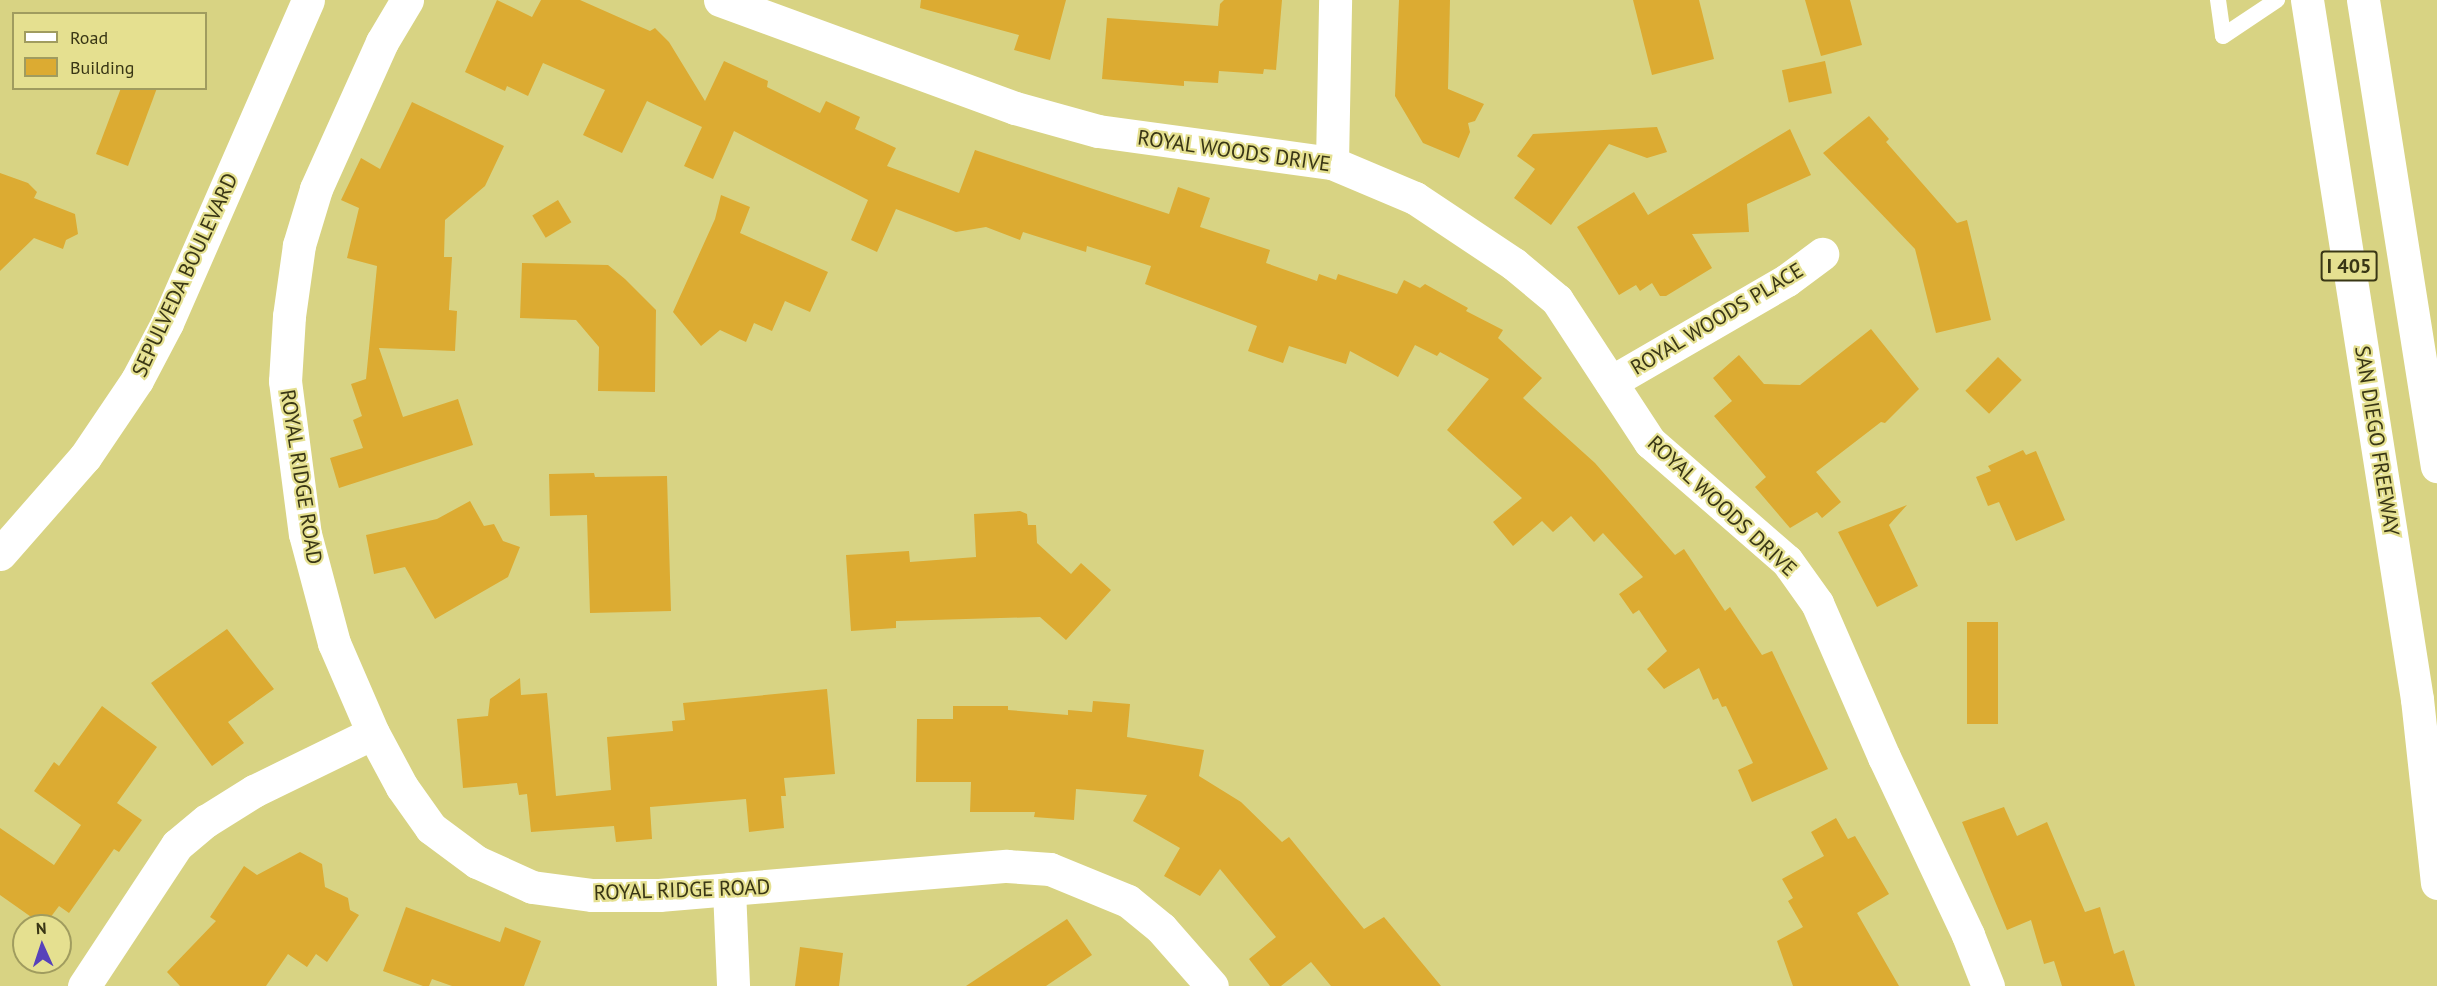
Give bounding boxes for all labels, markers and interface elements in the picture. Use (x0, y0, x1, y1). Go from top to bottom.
legend (12, 12, 207, 90)
text: Road (70, 26, 108, 49)
text: Building (70, 56, 134, 79)
street label: ROYAL WOODS DRIVE (1135, 125, 1333, 177)
street label: SEPULVEDA BOULEVARD (127, 169, 243, 381)
road number: I 405 (2320, 249, 2378, 283)
street label: ROYAL WOODS PLACE (1626, 257, 1808, 381)
street label: SAN DIEGO FREEWAY (2350, 344, 2404, 538)
street label: ROYAL RIDGE ROAD (275, 387, 327, 567)
street label: ROYAL WOODS DRIVE (1642, 430, 1802, 582)
street label: ROYAL RIDGE ROAD (593, 874, 771, 906)
north arrow (12, 914, 72, 974)
text: N (35, 918, 47, 938)

